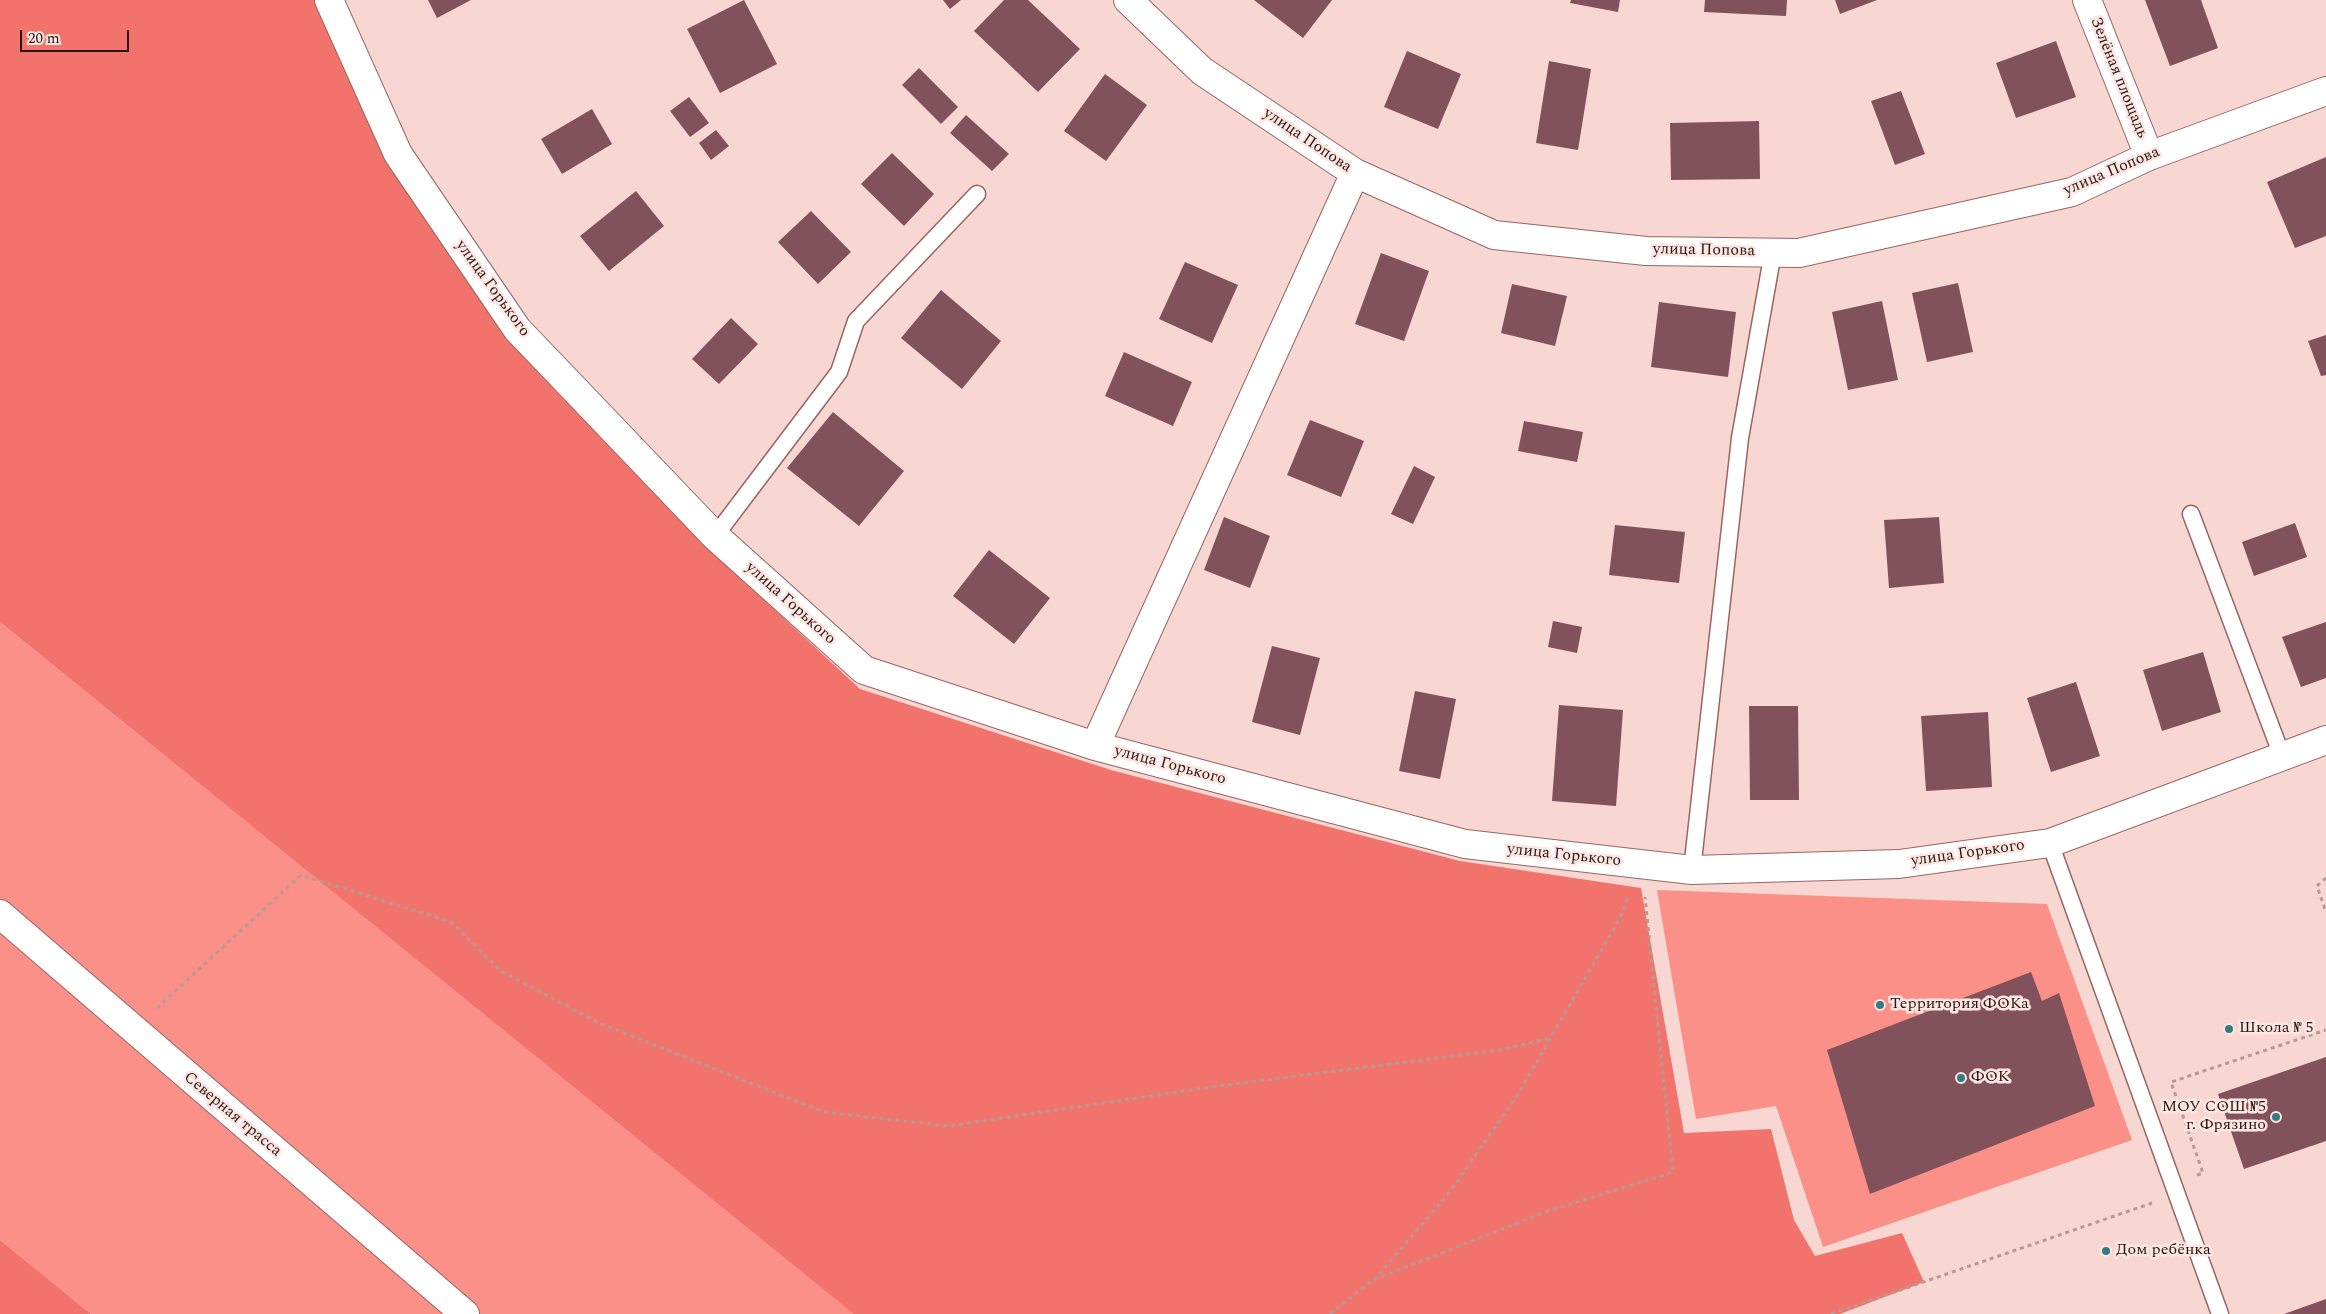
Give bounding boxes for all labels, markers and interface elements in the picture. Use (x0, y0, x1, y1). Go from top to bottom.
street label: Зелёная площадь (2085, 15, 2151, 141)
scale bar (22, 20, 131, 52)
text: 20 m (28, 27, 60, 50)
street label: улица Попова (1259, 104, 1355, 178)
street label: улица Попова (2061, 143, 2163, 201)
street label: улица Горького (451, 237, 533, 341)
street label: улица Попова (1653, 241, 1755, 261)
street label: улица Горького (741, 559, 839, 649)
street label: улица Горького (1112, 742, 1228, 790)
street label: улица Горького (1910, 837, 2026, 871)
street label: улица Горького (1506, 840, 1622, 872)
place label: Территория ФОКа (1890, 995, 2029, 1015)
marker: Территория ФОКа (1874, 999, 1886, 1011)
place label: Школа № 5 (2239, 1019, 2314, 1039)
marker: Школа № 5 (2223, 1023, 2235, 1035)
street label: Северная трасса (179, 1068, 285, 1162)
place label: ФОК (1971, 1068, 2009, 1088)
marker: ФОК (1955, 1072, 1967, 1084)
place label: МОУ СОШ №5 г. Фрязино (2162, 1098, 2266, 1136)
marker: МОУ СОШ №5 г. Фрязино (2270, 1111, 2282, 1123)
place label: Дом ребёнка (2116, 1241, 2211, 1261)
marker: Дом ребёнка (2100, 1245, 2112, 1257)

